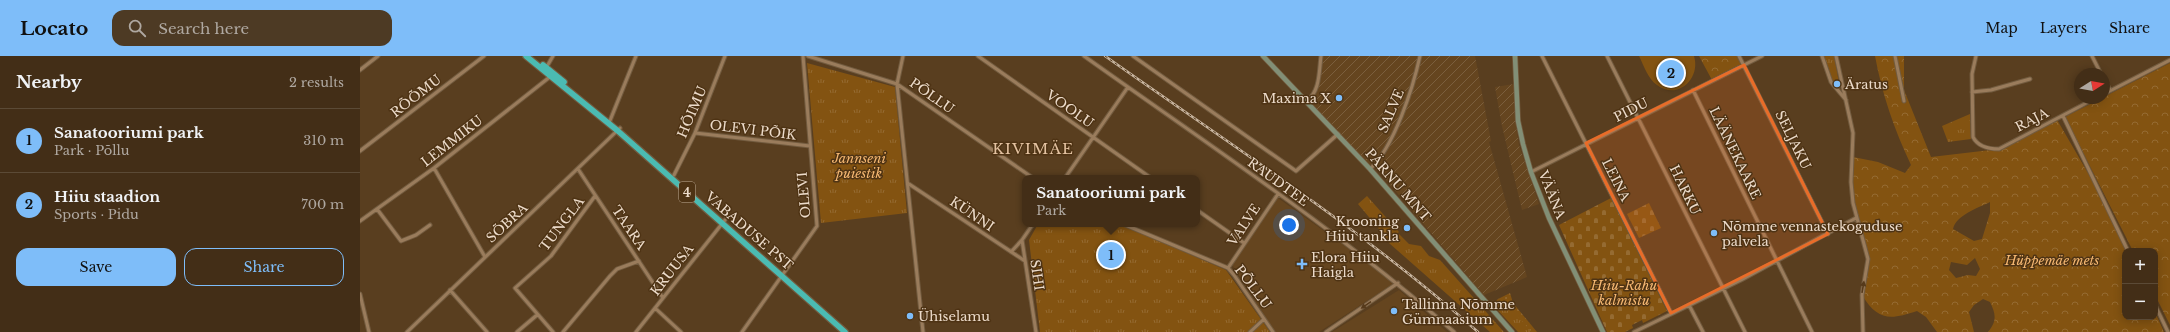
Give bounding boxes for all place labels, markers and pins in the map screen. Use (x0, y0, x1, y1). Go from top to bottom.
pin: 2 (1658, 58, 1684, 88)
place label: Äratus (1844, 76, 1888, 93)
marker: Äratus (1832, 79, 1842, 89)
place label: Maxima X (1262, 90, 1331, 107)
marker: Maxima X (1334, 93, 1344, 103)
place label: Krooning Hiiu tankla (1325, 213, 1400, 245)
place label: Nõmme vennastekoguduse palvela (1722, 218, 1902, 250)
marker: Krooning Hiiu tankla (1402, 223, 1412, 233)
marker: Nõmme vennastekoguduse palvela (1709, 228, 1719, 238)
pin: 1 (1098, 240, 1124, 270)
place label: Elora Hiiu Haigla (1311, 249, 1380, 281)
marker: Elora Hiiu Haigla (1296, 258, 1308, 270)
place label: Tallinna Nõmme Gümnaasium (1402, 296, 1515, 328)
marker: Tallinna Nõmme Gümnaasium (1389, 306, 1399, 316)
place label: Ühiselamu (918, 307, 990, 325)
marker: Ühiselamu (905, 311, 915, 321)

